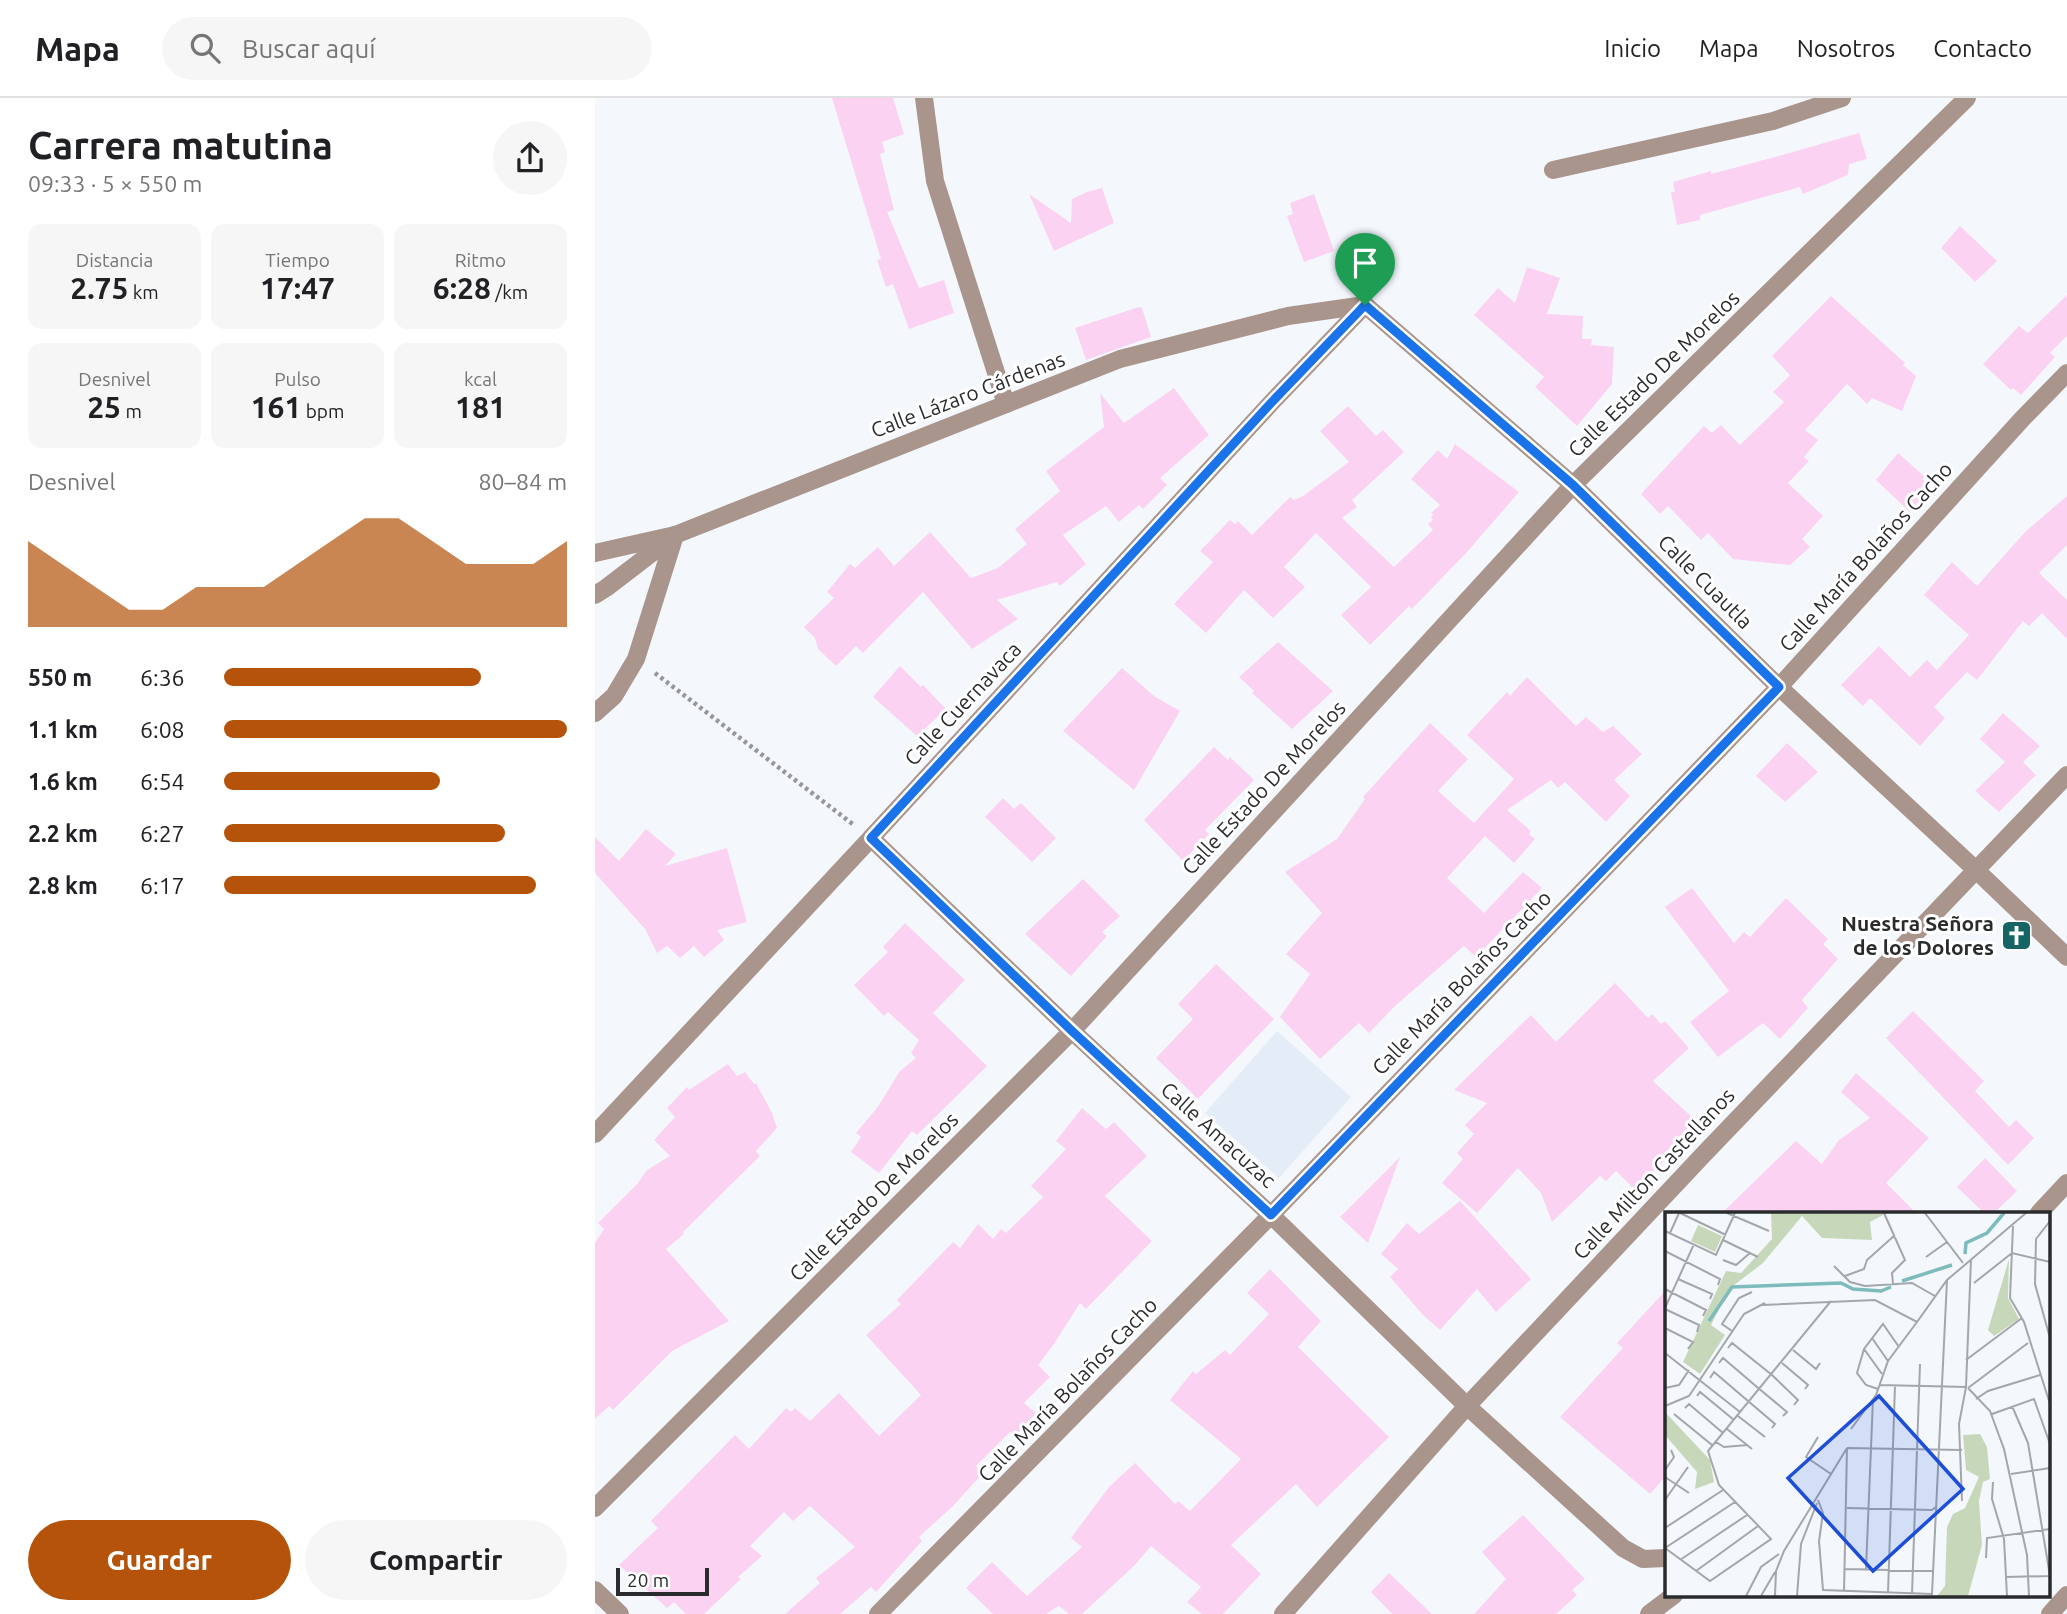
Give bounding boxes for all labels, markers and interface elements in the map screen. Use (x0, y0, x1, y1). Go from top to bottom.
search box (162, 17, 652, 80)
icon: search (186, 29, 224, 67)
text: Mapa (35, 30, 120, 67)
text: Buscar aquí (242, 34, 376, 63)
text: Inicio (1604, 35, 1661, 62)
text: Mapa (1699, 35, 1759, 62)
text: Nosotros (1797, 35, 1895, 62)
text: Contacto (1933, 35, 2032, 62)
button: share (493, 121, 567, 195)
text: Carrera matutina (28, 124, 333, 166)
text: 09:33 · 5 × 550 m (28, 171, 202, 196)
pin (1335, 233, 1395, 305)
icon: arrive (1346, 244, 1384, 282)
text: Distancia (76, 249, 153, 271)
text: Tiempo (265, 249, 330, 271)
text: Ritmo (455, 249, 506, 271)
text: 2.75 (70, 271, 128, 305)
text: 17:47 (260, 271, 335, 305)
text: 6:28 (433, 271, 491, 305)
text: km (128, 281, 159, 303)
text: /km (491, 281, 528, 303)
street label: Calle Estado De Morelos (1563, 285, 1744, 461)
street label: Calle Lázaro Cárdenas (867, 346, 1068, 442)
text: Desnivel (78, 368, 151, 390)
text: Pulso (274, 368, 321, 390)
text: kcal (464, 368, 497, 390)
text: 25 (87, 390, 121, 424)
text: 161 (251, 390, 301, 424)
text: 181 (455, 390, 506, 424)
text: m (121, 400, 142, 422)
text: bpm (301, 400, 344, 422)
street label: Calle María Bolaños Cacho (1774, 457, 1957, 656)
text: Desnivel (28, 469, 116, 494)
text: 80–84 m (479, 469, 567, 494)
street label: Calle Cuautla (1654, 529, 1758, 633)
street label: Calle Cuernavaca (899, 637, 1025, 770)
text: 550 m (28, 665, 92, 690)
text: 6:36 (140, 665, 185, 690)
street label: Calle Estado De Morelos (1177, 696, 1350, 879)
text: 1.1 km (28, 717, 98, 742)
text: 6:08 (140, 717, 185, 742)
text: 1.6 km (28, 769, 98, 794)
text: 6:54 (140, 769, 185, 794)
text: 2.2 km (28, 821, 98, 846)
text: 6:27 (140, 821, 185, 846)
text: 2.8 km (28, 873, 98, 898)
text: 6:17 (140, 873, 185, 898)
street label: Calle María Bolaños Cacho (1367, 885, 1556, 1079)
place label: Nuestra Señora de los Dolores (1841, 911, 1994, 959)
church icon: Nuestra Señora de los Dolores (2000, 919, 2034, 953)
street label: Calle Amacuzac (1157, 1077, 1281, 1192)
street label: Calle Milton Castellanos (1568, 1083, 1739, 1264)
street label: Calle Estado De Morelos (784, 1107, 963, 1286)
inset map (1665, 1212, 2049, 1596)
street label: Calle María Bolaños Cacho (973, 1292, 1162, 1486)
button: Guardar (28, 1520, 291, 1600)
button: Compartir (305, 1520, 567, 1600)
scale bar (616, 1565, 709, 1597)
text: 20 m (627, 1569, 669, 1591)

